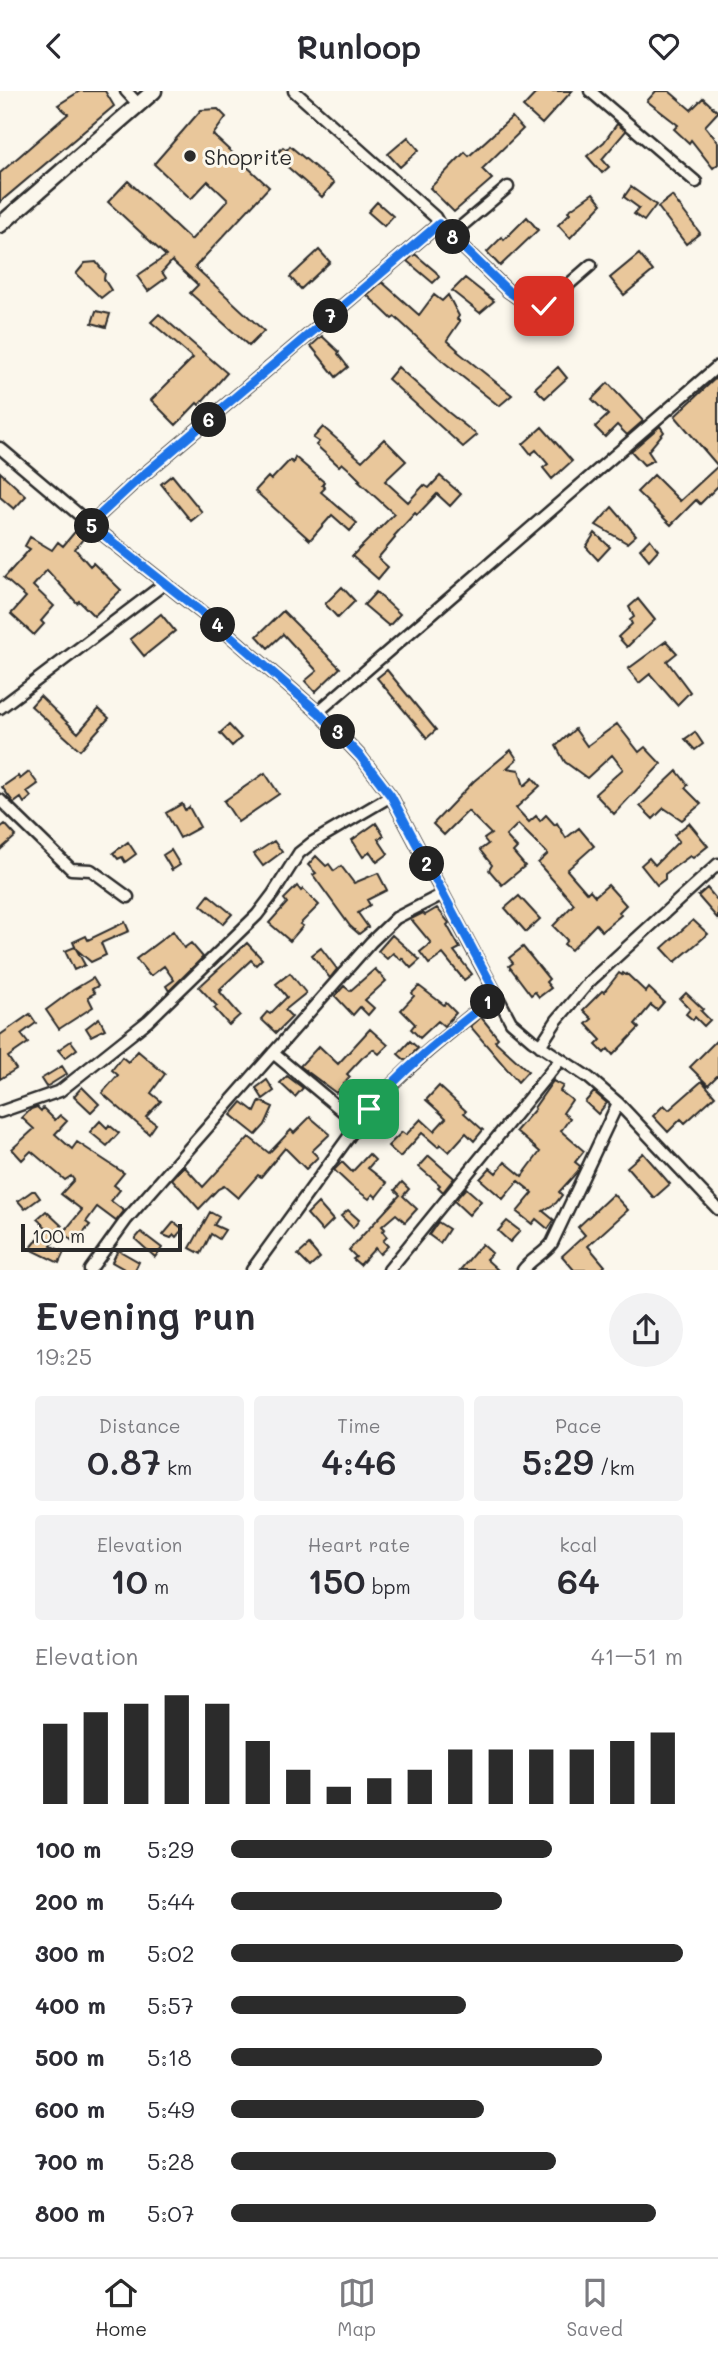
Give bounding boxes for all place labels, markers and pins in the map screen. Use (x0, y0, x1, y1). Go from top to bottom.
place label: Shoprite (204, 143, 292, 170)
marker: Shoprite (182, 148, 198, 164)
pin: 8 (435, 219, 470, 255)
pin (514, 276, 574, 336)
pin: 7 (314, 299, 348, 334)
pin: 6 (192, 403, 227, 437)
pin: 5 (74, 509, 110, 543)
pin: 4 (200, 607, 235, 643)
pin: 3 (320, 715, 356, 749)
pin: 2 (410, 847, 444, 881)
pin: 1 (470, 985, 505, 1019)
pin (339, 1079, 399, 1139)

